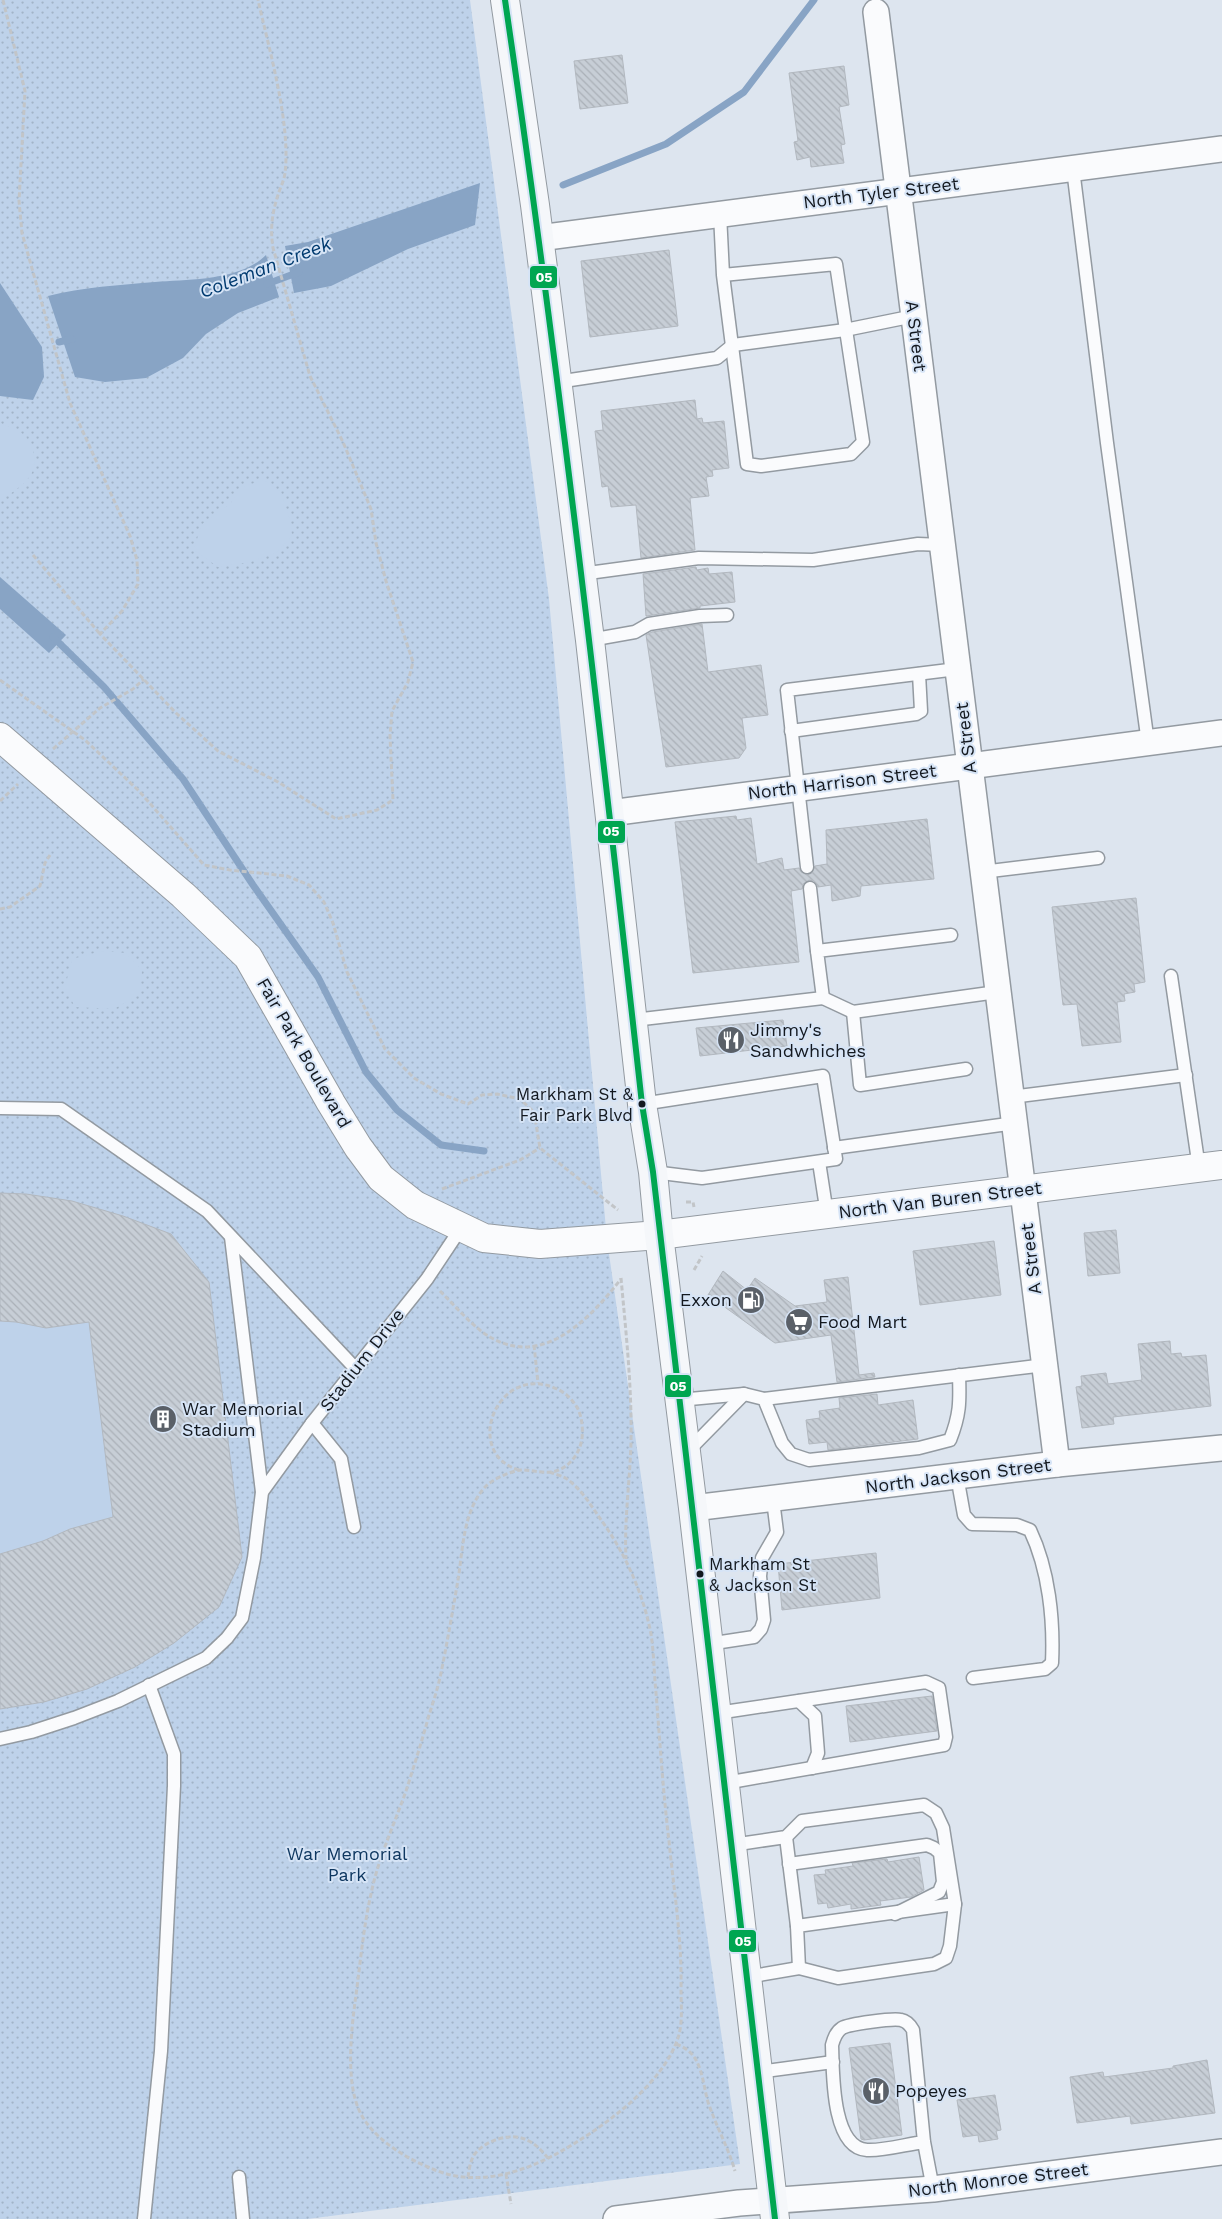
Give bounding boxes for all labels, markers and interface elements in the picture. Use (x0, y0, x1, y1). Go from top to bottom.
street label: North Tyler Street (802, 172, 960, 212)
water label: Coleman Creek (196, 232, 335, 303)
line badge: 05 (529, 265, 558, 289)
text: 05 (535, 269, 553, 285)
street label: A Street (902, 299, 931, 373)
street label: A Street (951, 701, 980, 775)
street label: North Harrison Street (746, 759, 938, 804)
line badge: 05 (597, 820, 626, 844)
text: 05 (602, 823, 620, 839)
street label: Fair Park Boulevard (253, 974, 356, 1131)
place label: Jimmy's Sandwhiches (750, 1019, 866, 1061)
restaurant icon: Jimmy's Sandwhiches (716, 1025, 746, 1055)
place label: Markham St & Fair Park Blvd (516, 1084, 633, 1125)
marker: Markham St & Fair Park Blvd (637, 1099, 647, 1109)
street label: North Van Buren Street (837, 1177, 1043, 1222)
street label: A Street (1016, 1222, 1045, 1296)
fuel station icon: Exxon (736, 1285, 766, 1315)
place label: Exxon (680, 1289, 732, 1310)
street label: Stadium Drive (315, 1304, 408, 1415)
supermarket icon: Food Mart (784, 1307, 814, 1337)
place label: Food Mart (818, 1311, 907, 1332)
line badge: 05 (664, 1374, 692, 1398)
text: 05 (669, 1378, 687, 1394)
place label: War Memorial Stadium (182, 1398, 304, 1440)
building icon: War Memorial Stadium (148, 1404, 178, 1434)
street label: North Jackson Street (864, 1454, 1052, 1497)
place label: Markham St & Jackson St (709, 1554, 816, 1595)
marker: Markham St & Jackson St (695, 1569, 705, 1579)
park label: War Memorial Park (286, 1843, 408, 1885)
line badge: 05 (728, 1929, 757, 1953)
text: 05 (734, 1933, 752, 1949)
restaurant icon: Popeyes (861, 2076, 891, 2106)
place label: Popeyes (895, 2080, 967, 2101)
street label: North Monroe Street (907, 2158, 1090, 2201)

